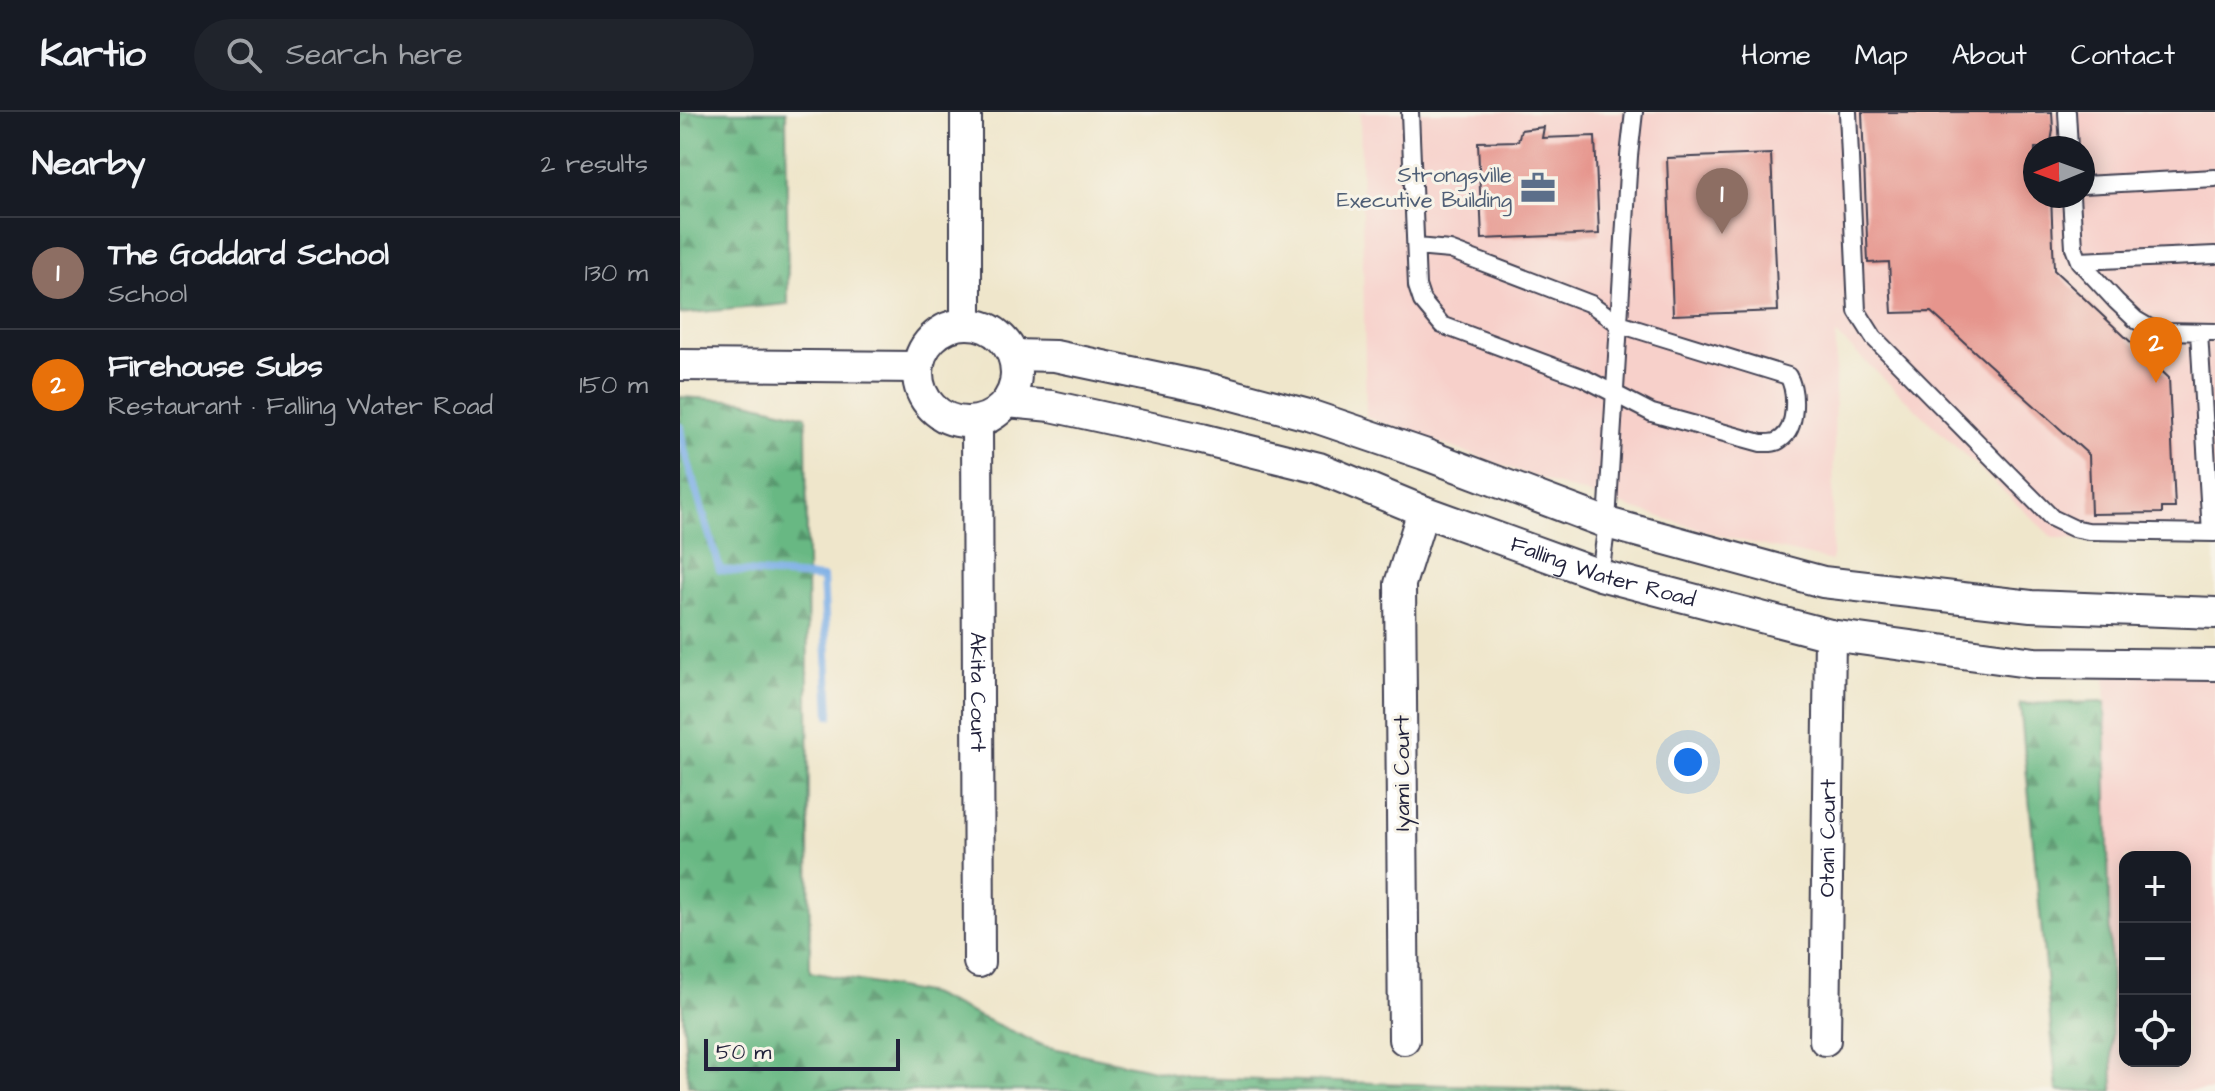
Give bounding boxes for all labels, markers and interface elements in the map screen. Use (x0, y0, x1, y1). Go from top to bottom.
search box (194, 19, 754, 91)
text: Kartio (40, 29, 146, 81)
icon: search (222, 33, 266, 77)
text: Search here (286, 34, 463, 76)
text: Home (1741, 36, 1811, 75)
text: Map (1855, 36, 1908, 75)
text: About (1952, 36, 2027, 75)
text: Contact (2071, 36, 2175, 75)
north arrow (2023, 136, 2095, 208)
text: Nearby (32, 140, 146, 188)
text: 2 results (540, 146, 648, 182)
place label: Strongsville Executive Building (1337, 160, 1512, 217)
pin: 1 (1696, 168, 1748, 234)
office icon: Strongsville Executive Building (1519, 169, 1557, 207)
text: The Goddard School (108, 234, 389, 276)
text: 1 (56, 255, 60, 291)
text: 130 m (584, 255, 648, 291)
text: School (108, 276, 187, 312)
pin: 2 (2130, 317, 2182, 383)
text: Firehouse Subs (108, 346, 323, 388)
text: 2 (51, 367, 65, 403)
text: 150 m (579, 367, 648, 403)
text: Restaurant · Falling Water Road (108, 388, 493, 424)
street label: Falling Water Road (1506, 528, 1699, 615)
street label: Akita Court (962, 632, 994, 752)
street label: Iyami Court (1387, 715, 1419, 831)
your location (1668, 742, 1708, 782)
street label: Otani Court (1811, 779, 1844, 897)
map controls (2119, 851, 2191, 1067)
button: + (2119, 851, 2191, 923)
button: − (2119, 923, 2191, 995)
button: locate (2119, 995, 2191, 1067)
scale bar (704, 1035, 900, 1071)
text: 50 m (716, 1037, 771, 1068)

